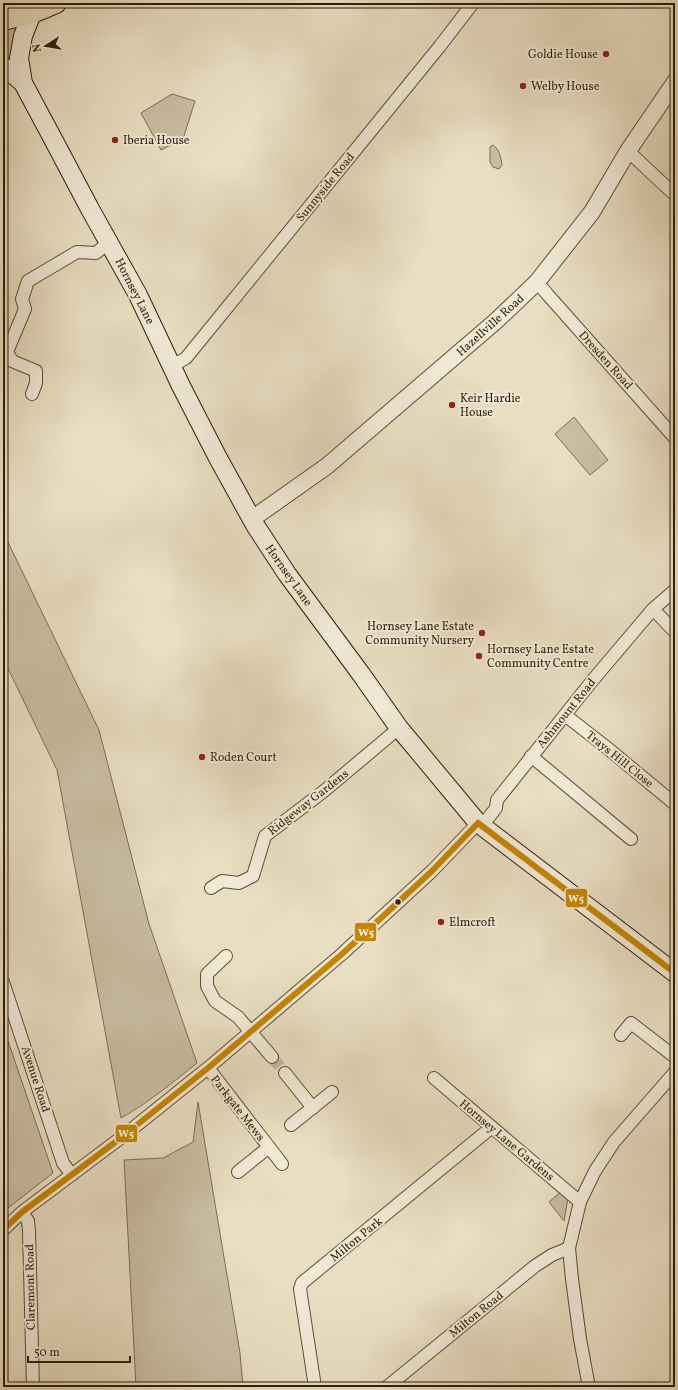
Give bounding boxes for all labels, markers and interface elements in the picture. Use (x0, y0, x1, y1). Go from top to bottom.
north arrow (26, 26, 66, 66)
text: N (30, 42, 46, 53)
place label: Goldie House (528, 47, 598, 63)
marker: Goldie House (601, 49, 611, 59)
place label: Welby House (531, 79, 600, 95)
marker: Welby House (518, 81, 528, 91)
place label: Iberia House (123, 133, 190, 149)
marker: Iberia House (110, 135, 120, 145)
street label: Sunnyside Road (293, 150, 359, 225)
street label: Hornsey Lane (111, 256, 158, 328)
street label: Hazellville Road (453, 291, 528, 361)
street label: Dresden Road (575, 328, 636, 394)
place label: Keir Hardie House (460, 391, 521, 421)
marker: Keir Hardie House (447, 400, 457, 410)
street label: Hornsey Lane (261, 541, 316, 610)
place label: Hornsey Lane Estate Community Nursery (365, 619, 475, 649)
marker: Hornsey Lane Estate Community Nursery (477, 628, 487, 638)
place label: Hornsey Lane Estate Community Centre (487, 642, 594, 672)
marker: Hornsey Lane Estate Community Centre (474, 651, 484, 661)
street label: Ashmount Road (534, 675, 600, 752)
street label: Trays Hill Close (582, 728, 657, 792)
place label: Roden Court (210, 750, 277, 766)
marker: Roden Court (197, 752, 207, 762)
street label: Ridgeway Gardens (265, 766, 352, 839)
line badge: W5 (565, 888, 588, 908)
text: W5 (568, 892, 584, 907)
unlabelled marker (393, 897, 403, 907)
place label: Elmcroft (449, 915, 495, 931)
marker: Elmcroft (436, 917, 446, 927)
line badge: W5 (354, 922, 377, 942)
text: W5 (358, 926, 374, 941)
street label: Avenue Road (17, 1044, 53, 1115)
street label: Parkgate Mews (206, 1072, 268, 1145)
street label: Hornsey Lane Gardens (456, 1096, 557, 1185)
line badge: W5 (115, 1124, 138, 1143)
text: W5 (118, 1127, 134, 1142)
street label: Milton Park (327, 1213, 386, 1266)
street label: Claremont Road (22, 1244, 40, 1330)
street label: Milton Road (446, 1288, 507, 1342)
scale bar (28, 1338, 130, 1364)
text: 50 m (34, 1345, 60, 1361)

